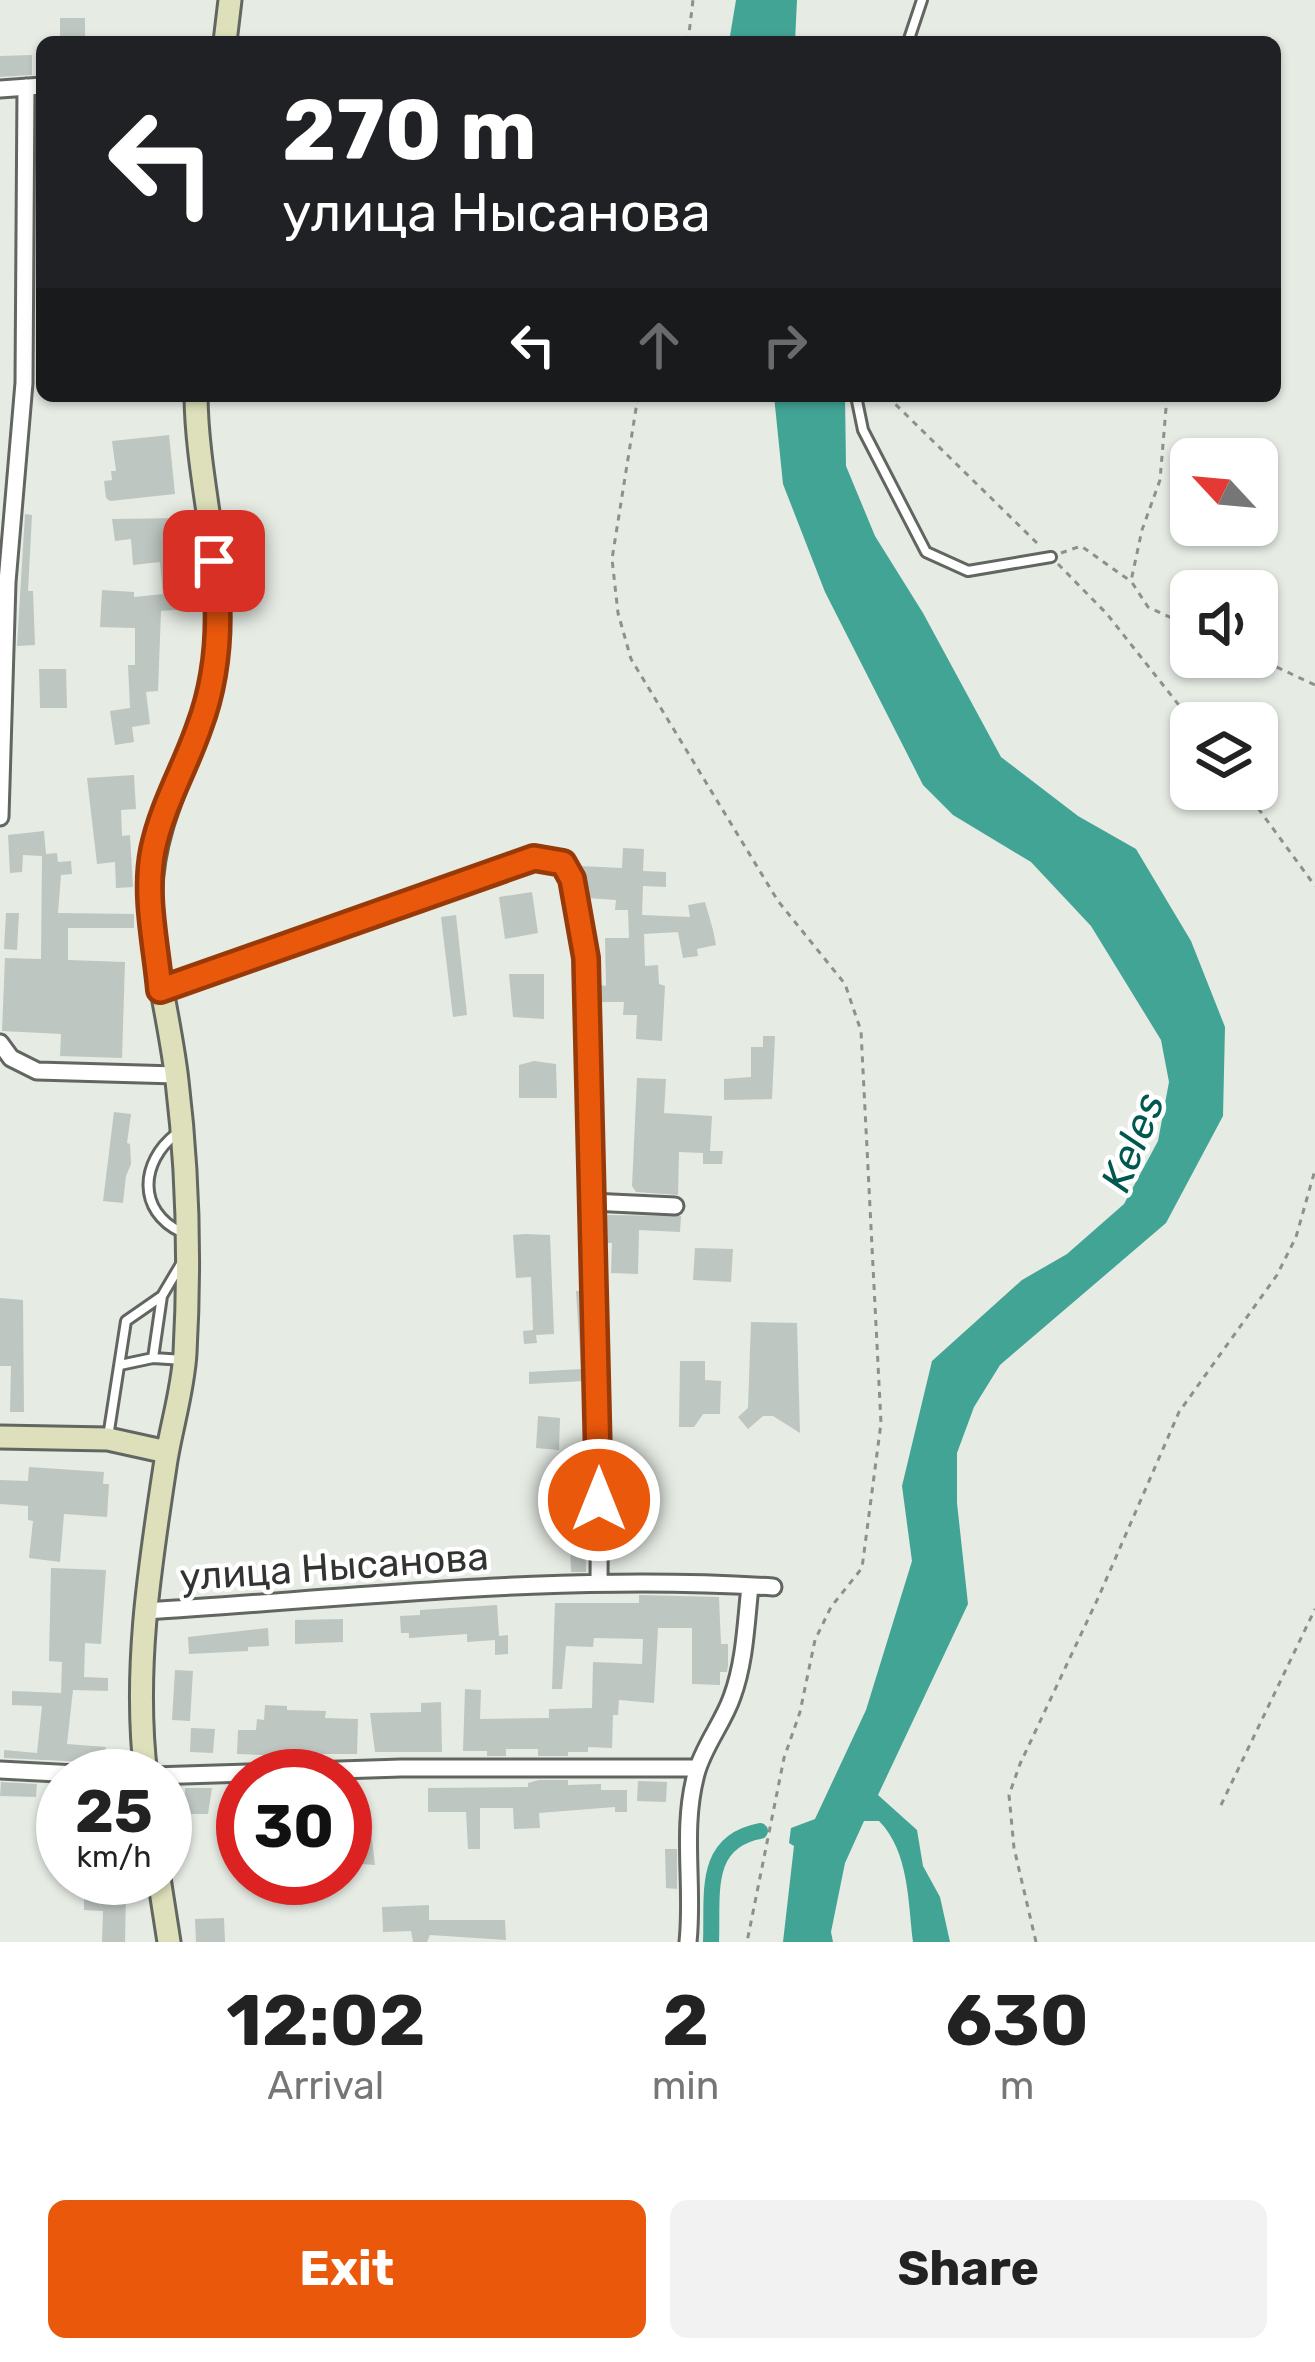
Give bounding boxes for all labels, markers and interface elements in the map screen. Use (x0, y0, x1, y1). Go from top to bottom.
text: 270 m (282, 80, 537, 180)
icon: left (84, 84, 240, 240)
text: улица Нысанова (282, 181, 711, 245)
icon: left (500, 312, 566, 378)
icon: ahead (626, 312, 692, 378)
icon: right (752, 312, 818, 378)
north arrow (1170, 438, 1278, 546)
map controls (1170, 438, 1278, 810)
pin (163, 510, 265, 612)
icon: arrive (181, 528, 247, 594)
button: sound (1170, 570, 1278, 678)
button: layers (1170, 702, 1278, 810)
water label: Keles (1091, 1086, 1175, 1199)
position arrow (536, 1437, 662, 1563)
street label: улица Нысанова (178, 1533, 490, 1601)
speed limit sign: 30 (216, 1749, 372, 1905)
text: 25 (75, 1776, 153, 1847)
text: km/h (77, 1839, 151, 1875)
text: 12:02 (226, 1978, 426, 2063)
text: 2 (662, 1978, 709, 2063)
text: 630 (946, 1978, 1089, 2063)
text: Arrival (267, 2063, 384, 2109)
text: min (652, 2063, 719, 2109)
text: m (1000, 2063, 1035, 2109)
button: Exit (48, 2200, 646, 2338)
button: Share (670, 2200, 1267, 2338)

